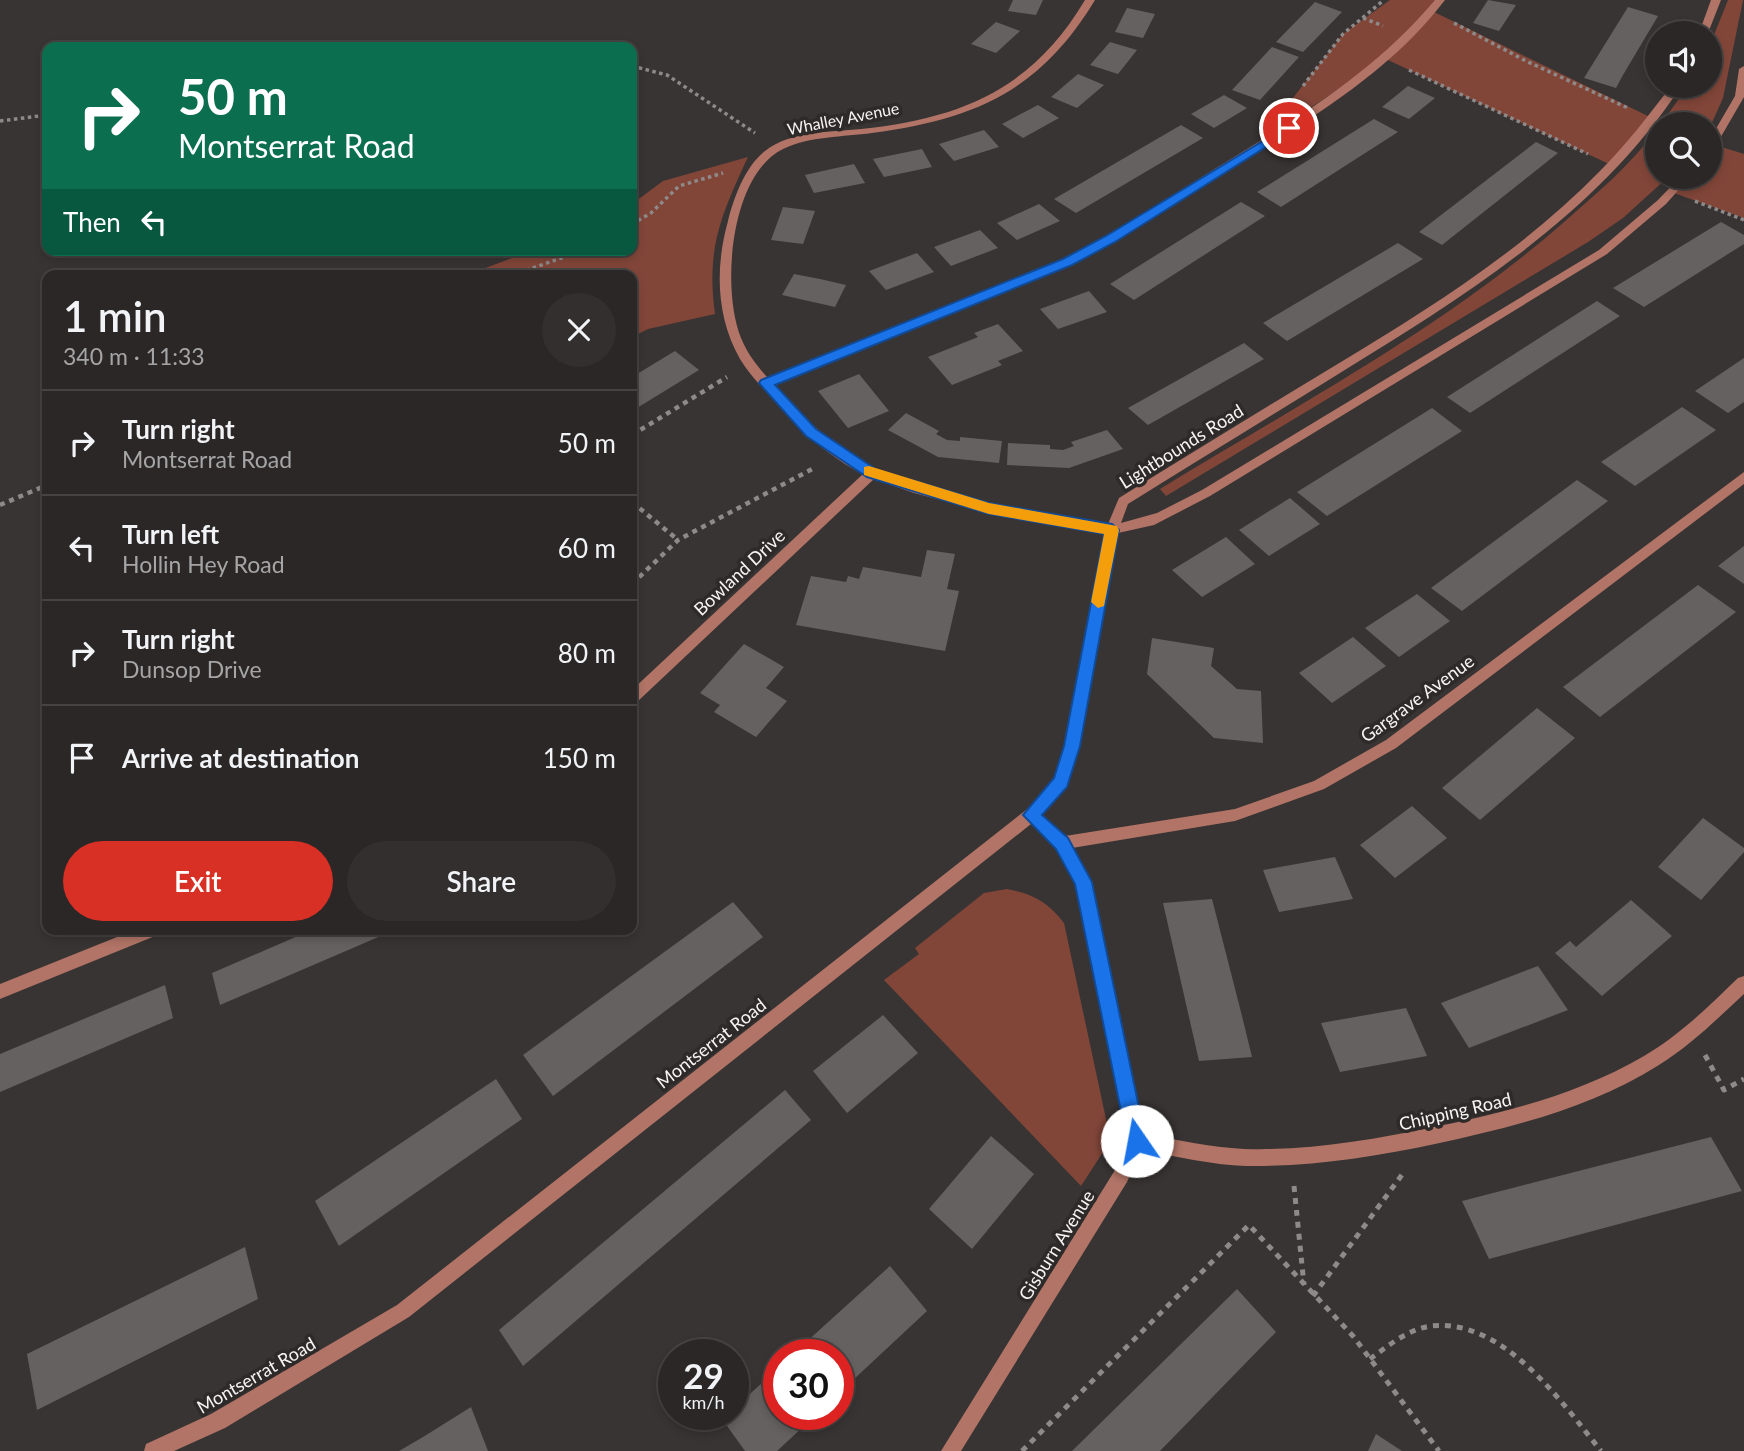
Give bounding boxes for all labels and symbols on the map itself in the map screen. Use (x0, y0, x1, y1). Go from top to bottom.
street label: Whalley Avenue (785, 98, 901, 138)
pin (1259, 98, 1319, 158)
street label: Lightbounds Road (1115, 399, 1247, 493)
street label: Bowland Drive (689, 524, 789, 620)
street label: Gargrave Avenue (1356, 649, 1478, 747)
street label: Montserrat Road (652, 993, 770, 1093)
street label: Chipping Road (1397, 1087, 1513, 1135)
position arrow (1100, 1104, 1174, 1178)
street label: Gisburn Avenue (1013, 1186, 1099, 1304)
street label: Montserrat Road (193, 1332, 319, 1418)
speed limit sign: 30 (763, 1339, 854, 1430)

